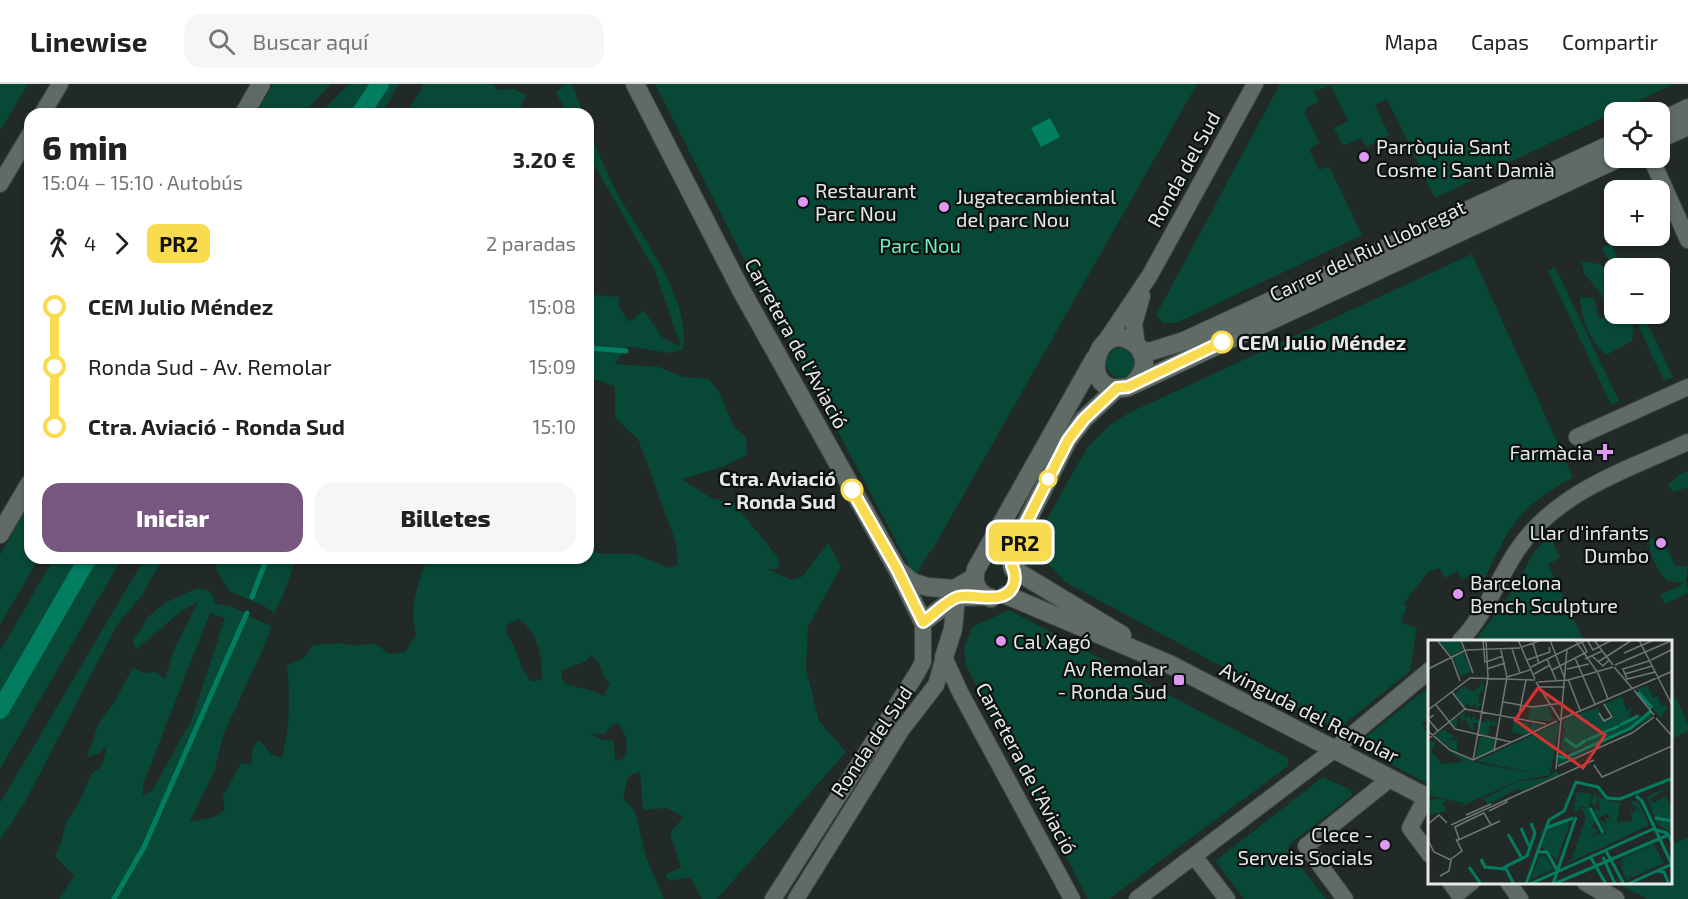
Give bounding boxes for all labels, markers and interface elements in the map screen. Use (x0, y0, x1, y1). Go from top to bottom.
search box (184, 14, 604, 68)
text: Linewise (30, 24, 148, 58)
icon: search (205, 25, 238, 58)
text: Buscar aquí (253, 28, 369, 54)
text: Mapa (1384, 29, 1438, 54)
text: Capas (1471, 29, 1529, 54)
text: Compartir (1562, 29, 1658, 54)
map controls (1604, 102, 1670, 324)
button: locate (1604, 102, 1670, 168)
street label: Ronda del Sud (1141, 107, 1225, 231)
text: 6 min (42, 127, 128, 167)
place label: Parròquia Sant Cosme i Sant Damià (1376, 134, 1555, 181)
text: 3.20 € (513, 146, 576, 172)
marker: Parròquia Sant Cosme i Sant Damià (1357, 150, 1371, 164)
text: 15:04 – 15:10 · Autobús (42, 170, 243, 194)
place label: Restaurant Parc Nou (815, 178, 917, 225)
button: + (1604, 180, 1670, 246)
place label: Jugatecambiental del parc Nou (956, 184, 1116, 231)
street label: Carrer del Riu Llobregat (1265, 194, 1469, 306)
marker: Restaurant Parc Nou (796, 195, 810, 209)
marker: Jugatecambiental del parc Nou (937, 200, 951, 214)
icon: walk (42, 227, 75, 260)
icon: forward (105, 227, 138, 260)
text: 4 (84, 231, 96, 255)
text: PR2 (159, 231, 198, 256)
text: 2 paradas (486, 231, 576, 255)
park label: Parc Nou (879, 233, 961, 257)
street label: Carretera de l'Aviació (740, 254, 854, 432)
button: − (1604, 258, 1670, 324)
text: CEM Julio Méndez (88, 293, 273, 319)
text: 15:08 (528, 294, 576, 318)
place label: CEM Julio Méndez (1238, 330, 1406, 354)
marker: CEM Julio Méndez (1211, 331, 1233, 353)
text: Ronda Sud - Av. Remolar (88, 353, 332, 379)
text: 15:09 (529, 354, 576, 378)
text: Ctra. Aviació - Ronda Sud (88, 413, 345, 439)
text: 15:10 (533, 414, 576, 438)
place label: Farmàcia (1509, 440, 1593, 464)
marker: Farmàcia (1598, 445, 1612, 459)
place label: Ctra. Aviació - Ronda Sud (719, 466, 836, 513)
unlabelled marker (1039, 470, 1057, 488)
marker: Ctra. Aviació - Ronda Sud (841, 479, 863, 501)
button: Iniciar (42, 483, 303, 552)
button: Billetes (315, 483, 576, 552)
place label: Llar d'infants Dumbo (1530, 520, 1649, 567)
line badge: PR2 (986, 522, 1054, 562)
text: PR2 (1001, 530, 1039, 555)
marker: Llar d'infants Dumbo (1654, 536, 1668, 550)
place label: Barcelona Bench Sculpture (1470, 570, 1618, 617)
marker: Barcelona Bench Sculpture (1451, 587, 1465, 601)
place label: Cal Xagó (1013, 629, 1091, 653)
marker: Cal Xagó (994, 634, 1008, 648)
inset map (1428, 640, 1673, 884)
place label: Av Remolar - Ronda Sud (1057, 656, 1167, 703)
street label: Avinguda del Remolar (1217, 656, 1403, 768)
marker: Av Remolar - Ronda Sud (1172, 673, 1186, 687)
street label: Carretera de l'Aviació (972, 678, 1082, 858)
street label: Ronda del Sud (825, 681, 917, 801)
place label: Clece - Serveis Socials (1238, 822, 1373, 869)
marker: Clece - Serveis Socials (1378, 838, 1392, 852)

